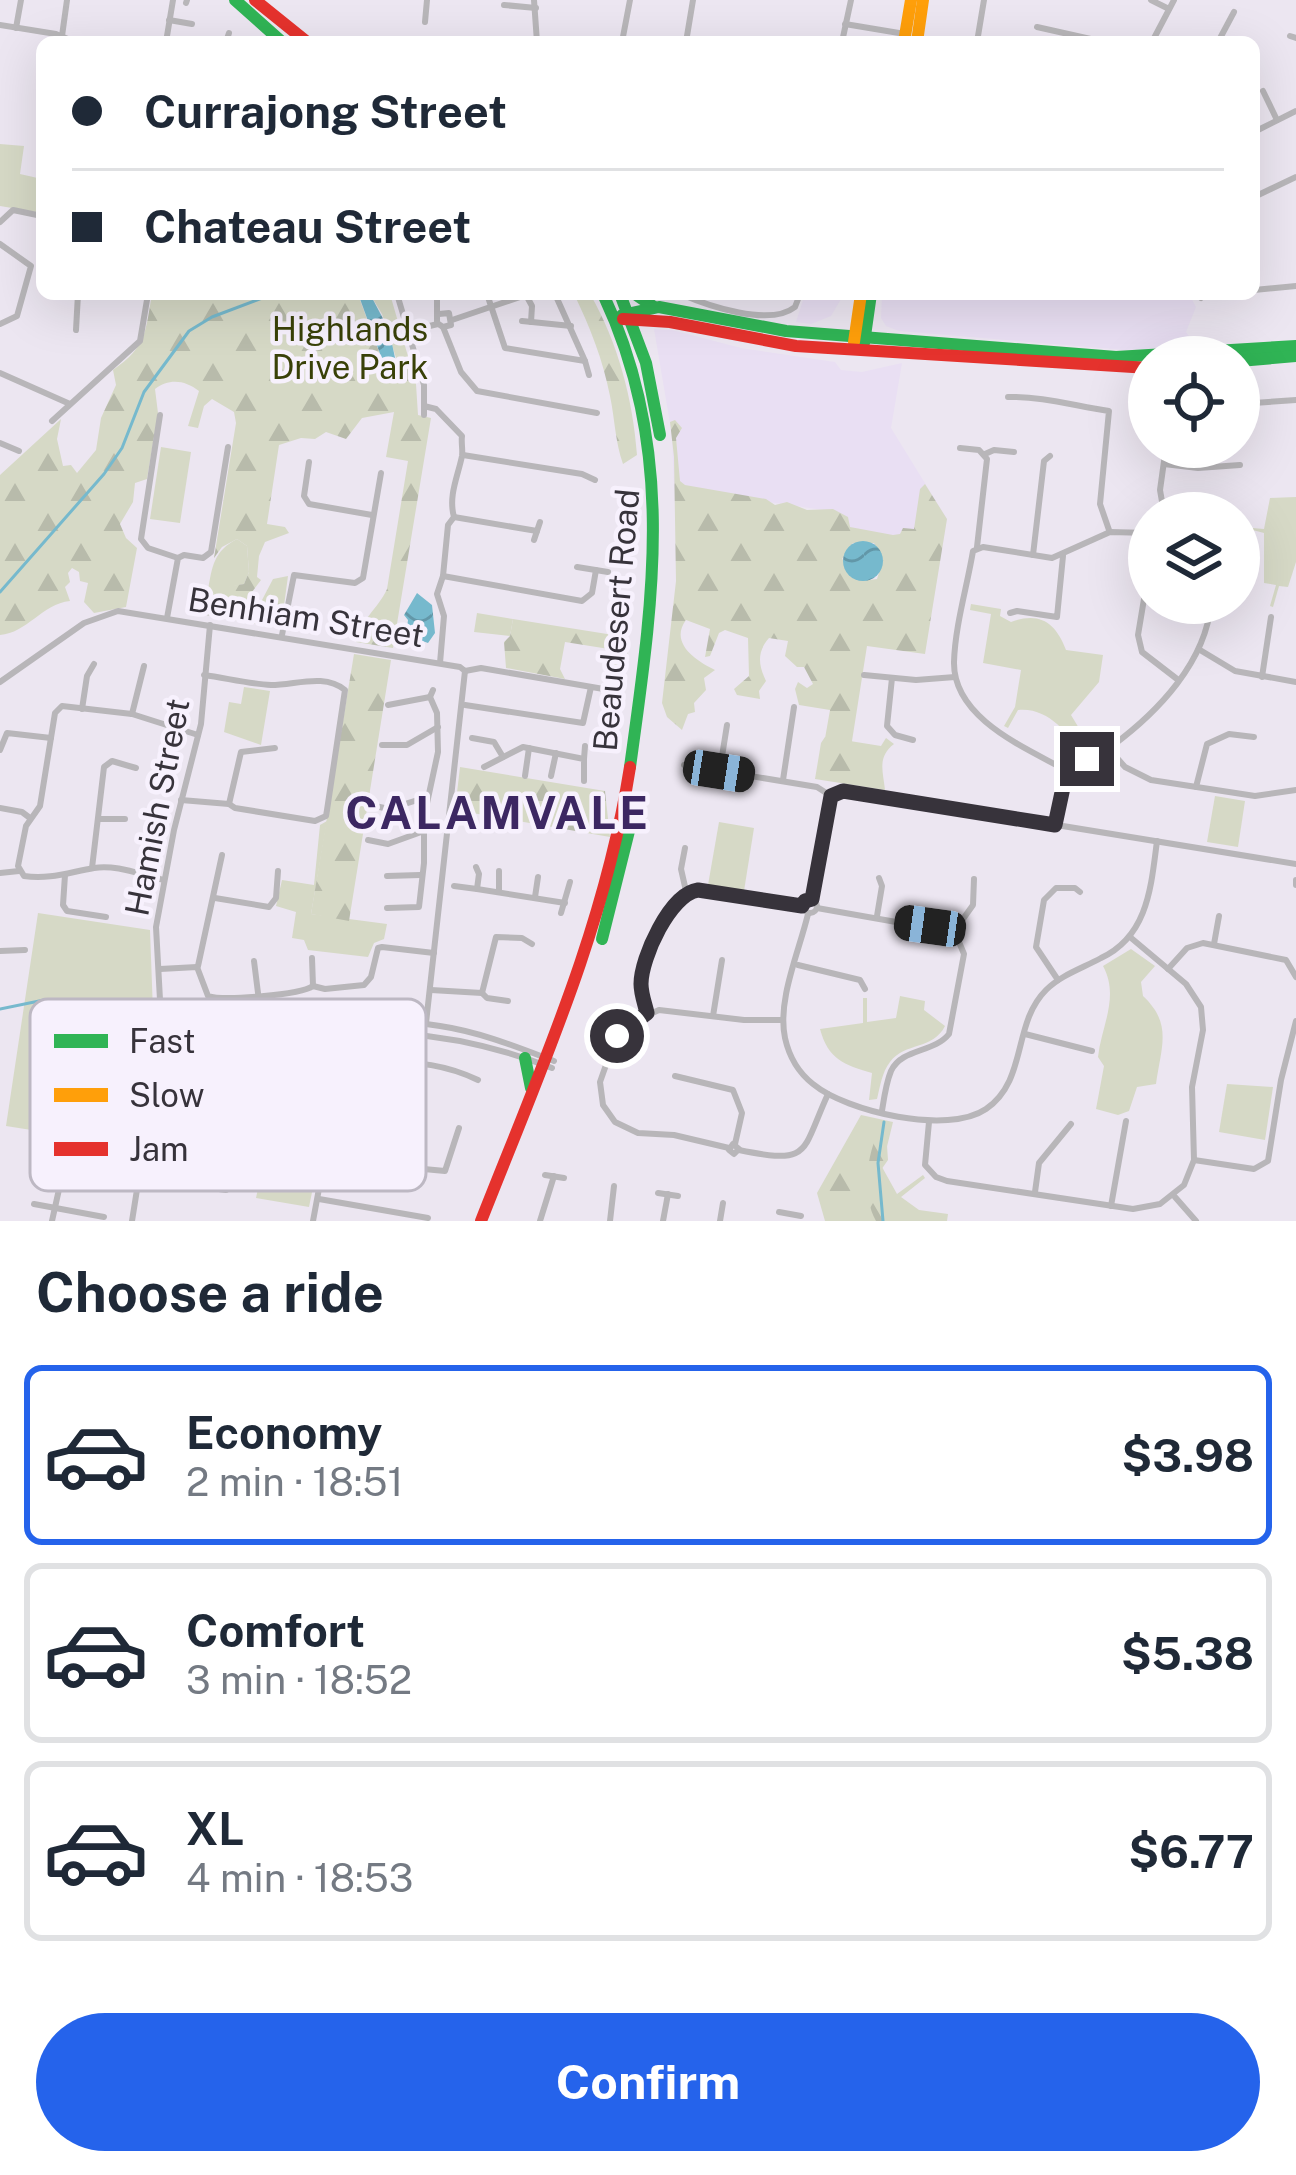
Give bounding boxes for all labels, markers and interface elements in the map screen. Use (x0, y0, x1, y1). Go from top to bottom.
text: Currajong Street (144, 85, 507, 138)
text: Chateau Street (144, 200, 471, 253)
park label: Highlands Drive Park (271, 310, 429, 386)
map controls (1128, 336, 1260, 624)
button: locate (1128, 336, 1260, 468)
street label: Beaudesert Road (586, 487, 646, 753)
button: layers (1128, 492, 1260, 624)
street label: Benhiam Street (185, 580, 427, 654)
street label: Hamish Street (117, 695, 197, 919)
route end (1060, 732, 1114, 786)
car (681, 748, 757, 794)
district label: CALAMVALE (345, 786, 651, 839)
car (892, 903, 968, 949)
legend (30, 999, 426, 1191)
route start (590, 1009, 644, 1063)
text: Fast (129, 1022, 196, 1060)
text: Slow (129, 1076, 204, 1114)
text: Jam (129, 1130, 189, 1168)
text: Choose a ride (36, 1261, 384, 1324)
icon: car (42, 1401, 150, 1509)
text: Economy (186, 1406, 382, 1459)
text: $3.98 (1122, 1429, 1254, 1482)
text: 2 min · 18:51 (186, 1459, 403, 1505)
icon: car (42, 1599, 150, 1707)
text: Comfort (186, 1604, 365, 1657)
text: $5.38 (1121, 1627, 1254, 1680)
text: 3 min · 18:52 (186, 1657, 412, 1703)
icon: car (42, 1797, 150, 1905)
text: XL (186, 1802, 244, 1855)
text: $6.77 (1129, 1825, 1254, 1878)
text: 4 min · 18:53 (186, 1855, 413, 1901)
button: Confirm (36, 2013, 1260, 2151)

